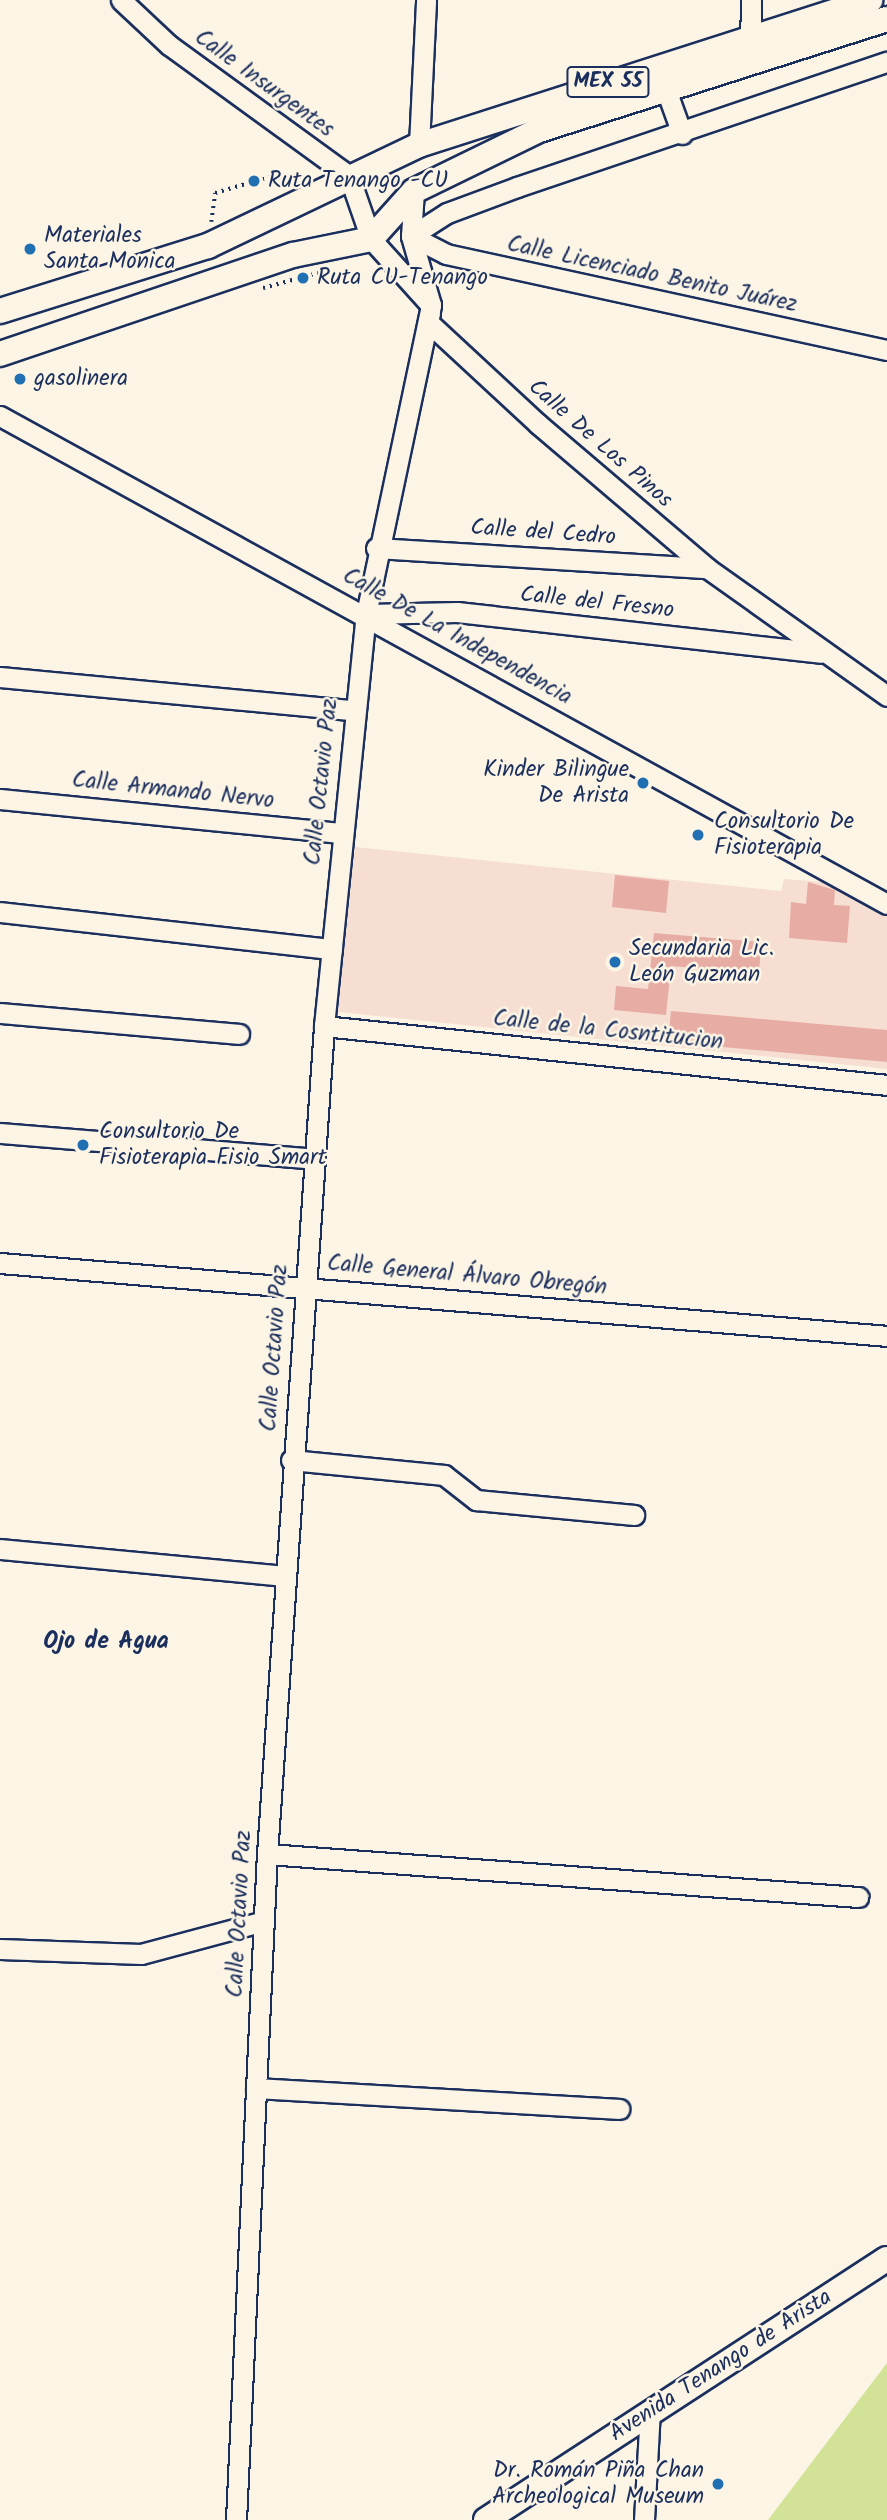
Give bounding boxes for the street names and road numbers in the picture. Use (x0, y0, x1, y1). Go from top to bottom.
street label: Calle Insurgentes (189, 24, 339, 144)
road number: MEX 55 (566, 64, 650, 100)
street label: Calle Licenciado Benito Juárez (504, 231, 800, 319)
street label: Calle De Los Pinos (522, 374, 678, 514)
street label: Calle del Cedro (469, 514, 617, 552)
street label: Calle De La Independencia (338, 562, 576, 712)
street label: Calle del Fresno (519, 581, 675, 625)
street label: Calle Octavio Paz (300, 697, 344, 867)
street label: Calle Armando Nervo (71, 767, 275, 815)
street label: Calle de la Cosntitucion (492, 1005, 724, 1057)
street label: Calle General Álvaro Obregón (326, 1250, 608, 1302)
street label: Calle Octavio Paz (255, 1263, 295, 1433)
street label: Calle Octavio Paz (222, 1830, 258, 1998)
street label: Avenida Tenango de Arista (605, 2284, 837, 2448)

